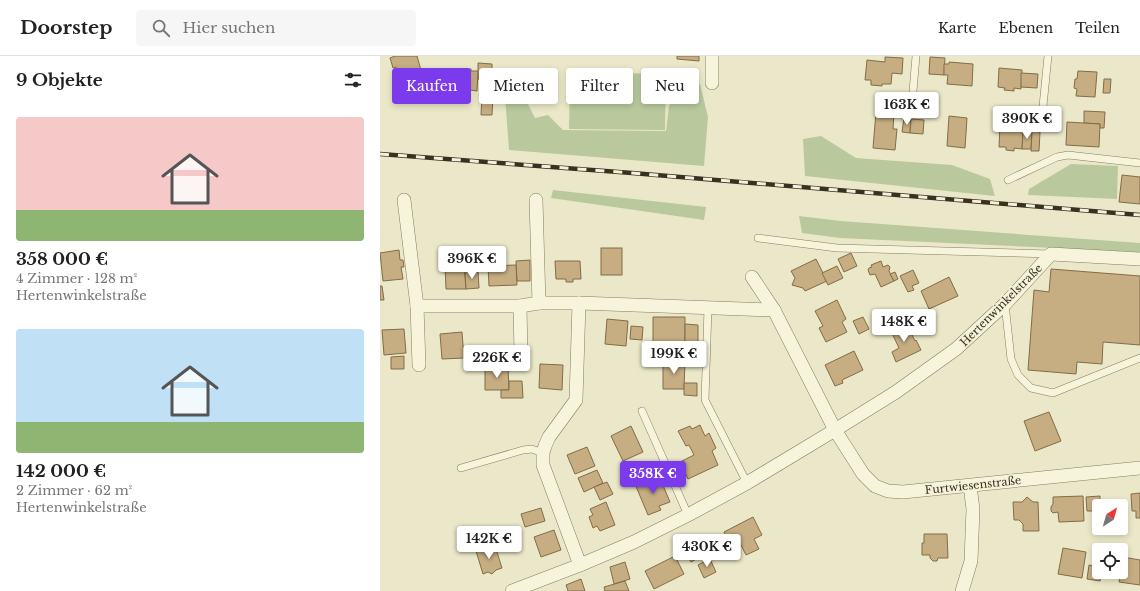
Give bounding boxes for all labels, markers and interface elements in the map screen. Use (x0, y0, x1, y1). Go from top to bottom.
search box (136, 10, 416, 46)
text: Doorstep (20, 16, 112, 39)
icon: search (150, 17, 172, 39)
text: Hier suchen (182, 18, 275, 37)
text: Karte (938, 19, 977, 37)
text: Ebenen (999, 19, 1053, 37)
text: Teilen (1075, 19, 1120, 37)
chip: Kaufen (392, 68, 471, 104)
chip: Mieten (479, 68, 558, 104)
chip: Filter (566, 68, 633, 104)
chip: Neu (641, 68, 699, 104)
icon: filters (342, 69, 364, 91)
text: 9 Objekte (16, 70, 103, 91)
pin: 163K € (874, 92, 940, 126)
text: 163K € (884, 96, 930, 113)
pin: 390K € (994, 106, 1060, 140)
text: 390K € (1002, 110, 1052, 127)
icon: home (154, 143, 226, 215)
pin: 396K € (439, 246, 505, 280)
text: 358 000 € (16, 249, 108, 270)
text: 396K € (447, 250, 497, 267)
street label: Hertenwinkelstraße (957, 261, 1045, 349)
text: 4 Zimmer · 128 m² (16, 270, 137, 287)
text: Hertenwinkelstraße (16, 287, 147, 304)
pin: 148K € (871, 309, 937, 343)
text: 148K € (881, 313, 927, 330)
pin: 199K € (641, 341, 707, 375)
pin: 226K € (464, 345, 530, 379)
text: 199K € (651, 345, 697, 362)
text: 226K € (472, 349, 522, 366)
icon: home (154, 355, 226, 427)
text: 142 000 € (16, 461, 106, 482)
pin: 358K € (620, 461, 686, 495)
text: 358K € (629, 465, 677, 482)
street label: Furtwiesenstraße (924, 473, 1022, 497)
text: 2 Zimmer · 62 m² (16, 482, 132, 499)
text: Hertenwinkelstraße (16, 499, 147, 516)
north arrow (1092, 499, 1128, 535)
map controls (1092, 499, 1128, 579)
pin: 142K € (456, 526, 522, 560)
text: 142K € (466, 530, 512, 547)
pin: 430K € (674, 534, 740, 568)
text: 430K € (682, 538, 732, 555)
button: locate (1092, 543, 1128, 579)

